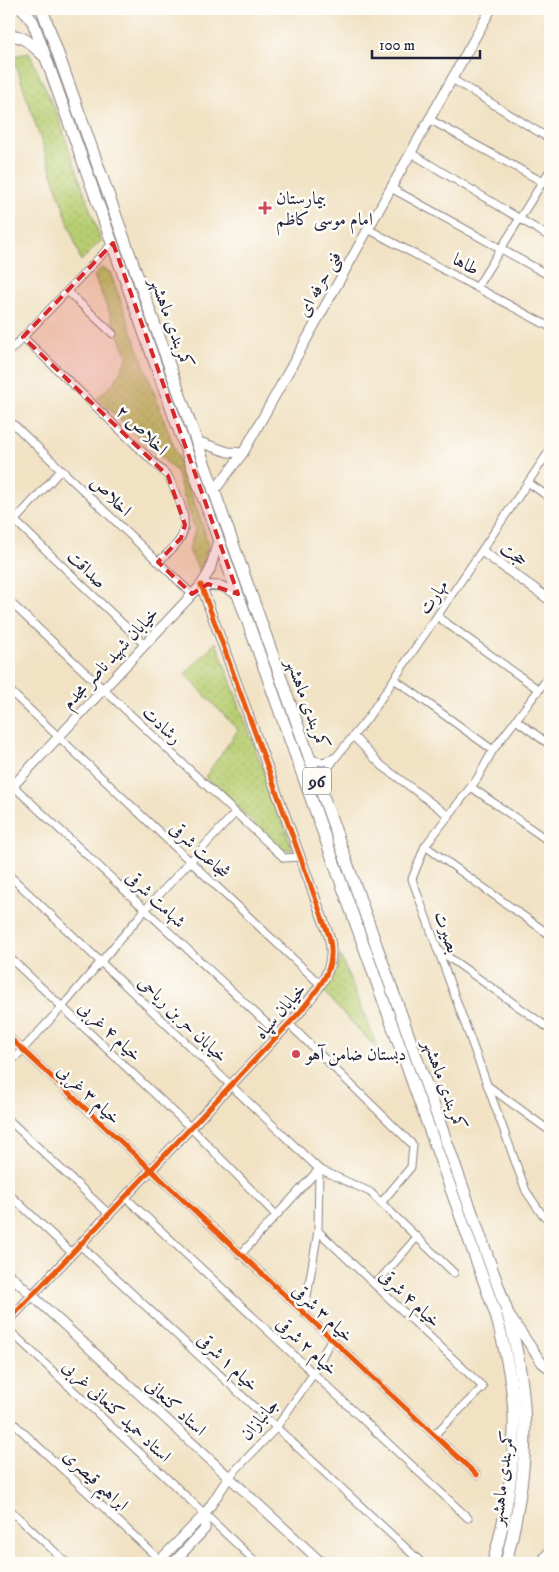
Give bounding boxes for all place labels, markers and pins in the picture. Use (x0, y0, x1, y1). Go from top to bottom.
place label: بیمارستان امام موسی کاظم (276, 188, 373, 236)
marker: بیمارستان امام موسی کاظم (258, 201, 272, 215)
place label: دبستان ضامن آهو (304, 1044, 406, 1066)
marker: دبستان ضامن آهو (290, 1048, 302, 1060)

